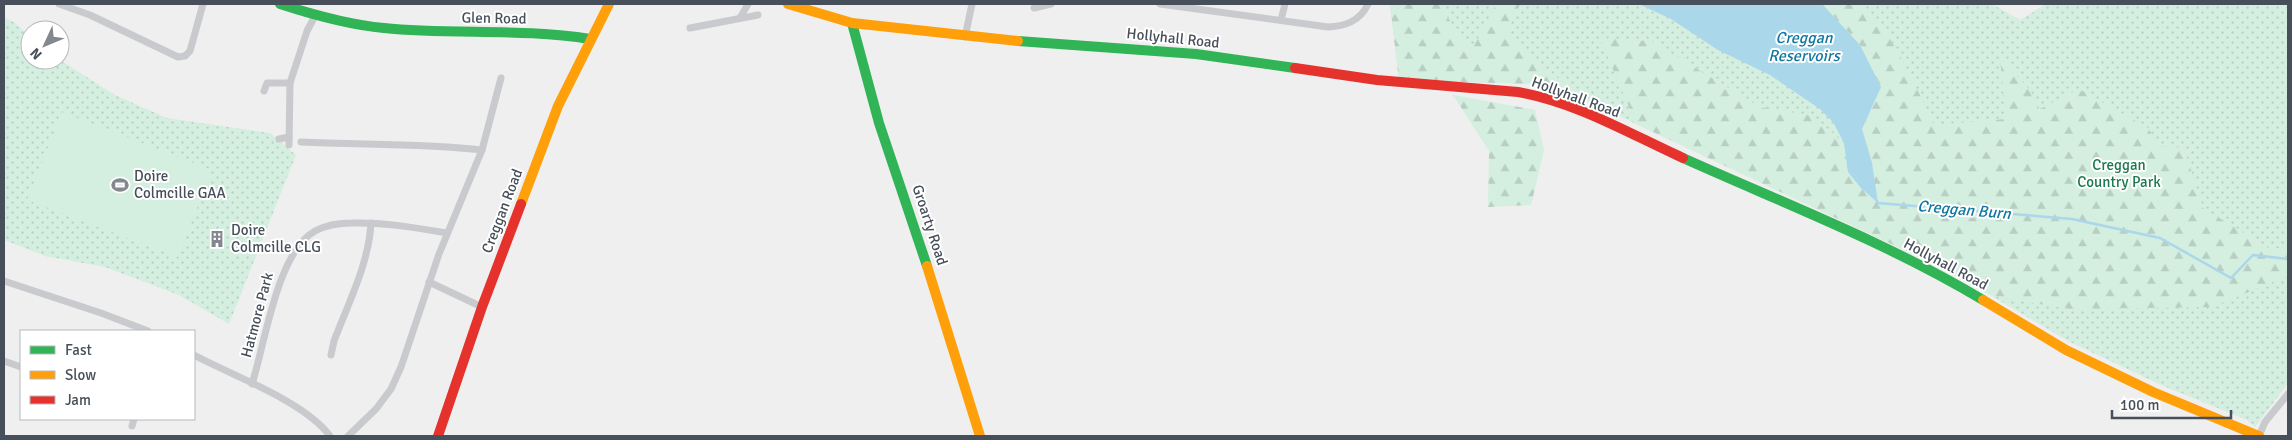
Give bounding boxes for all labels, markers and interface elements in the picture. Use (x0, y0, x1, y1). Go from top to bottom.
street label: Glen Road (461, 8, 527, 28)
north arrow (20, 20, 70, 70)
street label: Hollyhall Road (1126, 24, 1220, 52)
water label: Creggan Reservoirs (1768, 28, 1842, 66)
text: N (27, 44, 46, 63)
street label: Hollyhall Road (1529, 73, 1623, 121)
park label: Creggan Country Park (2077, 156, 2161, 191)
street label: Creggan Road (478, 166, 526, 256)
place label: Doire Colmcille GAA (134, 167, 226, 202)
sports icon: Doire Colmcille GAA (110, 175, 130, 195)
street label: Groarty Road (908, 182, 952, 268)
water label: Creggan Burn (1917, 196, 2013, 224)
place label: Doire Colmcille CLG (231, 221, 321, 256)
building icon: Doire Colmcille CLG (207, 229, 227, 249)
street label: Hollyhall Road (1901, 234, 1991, 294)
street label: Hatmore Park (237, 270, 277, 360)
legend (20, 330, 195, 420)
text: Fast (65, 341, 92, 359)
text: Slow (65, 366, 96, 384)
scale bar (2112, 388, 2231, 420)
text: Jam (65, 391, 91, 409)
text: 100 m (2120, 396, 2160, 414)

